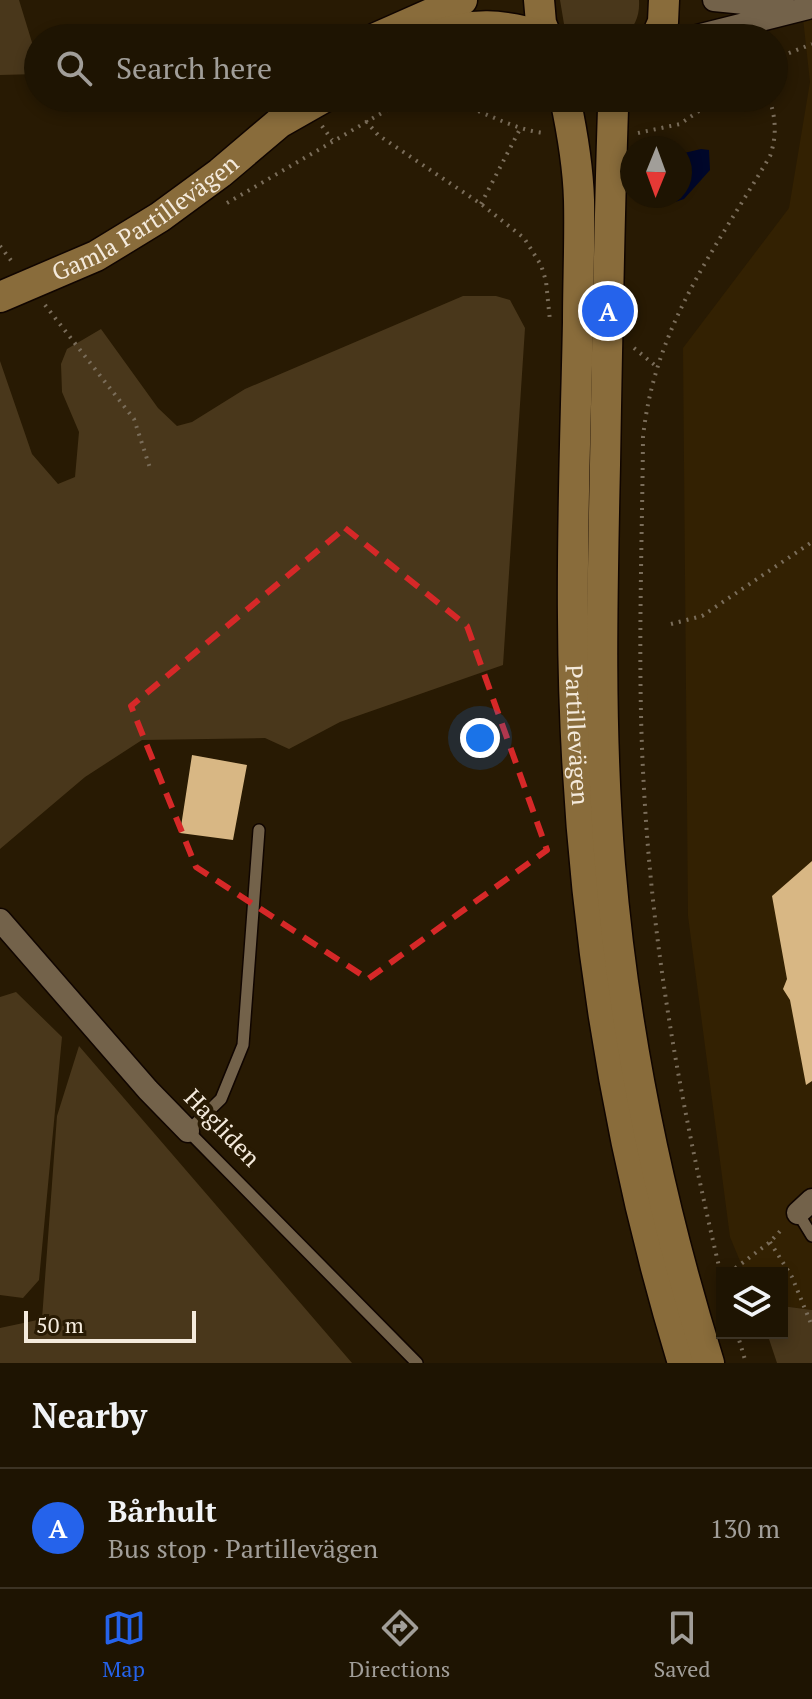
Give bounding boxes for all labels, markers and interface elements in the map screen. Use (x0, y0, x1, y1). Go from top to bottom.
search box (24, 24, 788, 112)
icon: search (52, 46, 96, 90)
text: Search here (116, 48, 272, 88)
north arrow (620, 136, 692, 208)
street label: Gamla Partillevägen (47, 147, 245, 288)
pin: A (582, 281, 634, 341)
street label: Partillevägen (559, 664, 597, 806)
your location (460, 718, 500, 758)
street label: Hagliden (178, 1082, 268, 1173)
map controls (716, 1267, 788, 1339)
button: layers (716, 1267, 788, 1339)
scale bar (24, 1307, 196, 1343)
text: 50 m (36, 1310, 84, 1339)
text: Nearby (32, 1393, 147, 1438)
text: Bårhult (108, 1491, 217, 1531)
text: A (49, 1511, 67, 1545)
text: 130 m (710, 1511, 780, 1545)
text: Bus stop · Partillevägen (108, 1531, 378, 1565)
tab: Map (102, 1606, 146, 1683)
tab: Directions (349, 1606, 450, 1683)
tab: Saved (653, 1606, 710, 1683)

